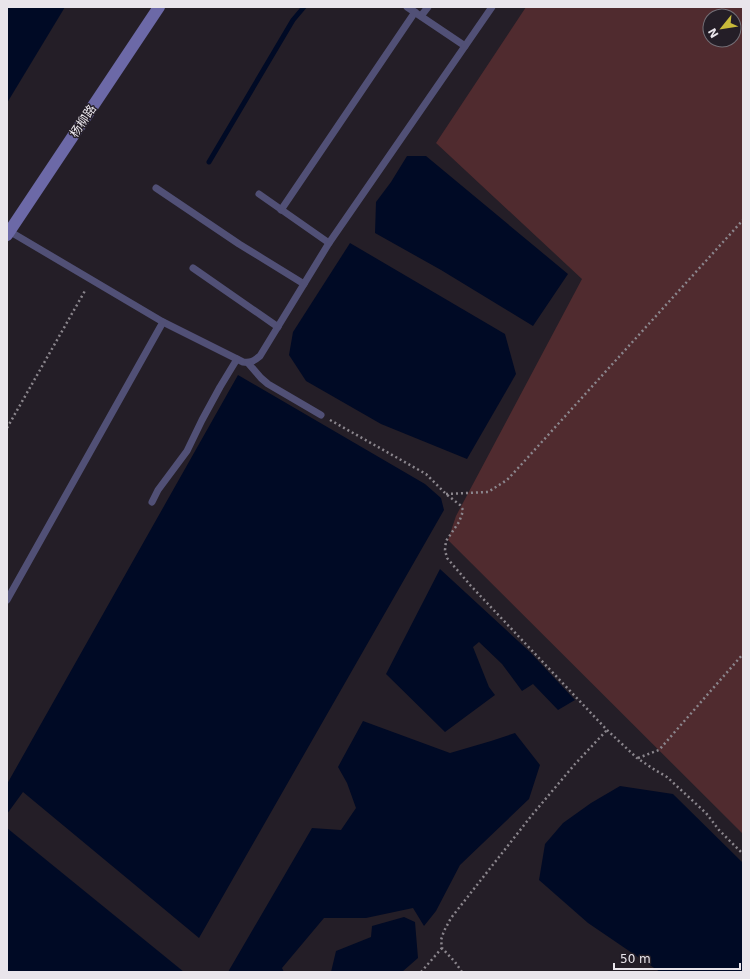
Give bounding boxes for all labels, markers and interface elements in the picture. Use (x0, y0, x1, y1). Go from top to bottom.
north arrow (702, 8, 742, 48)
text: N (706, 26, 722, 40)
street label: 杨柳路 (67, 102, 99, 140)
scale bar (614, 945, 740, 971)
text: 50 m (620, 952, 651, 966)

